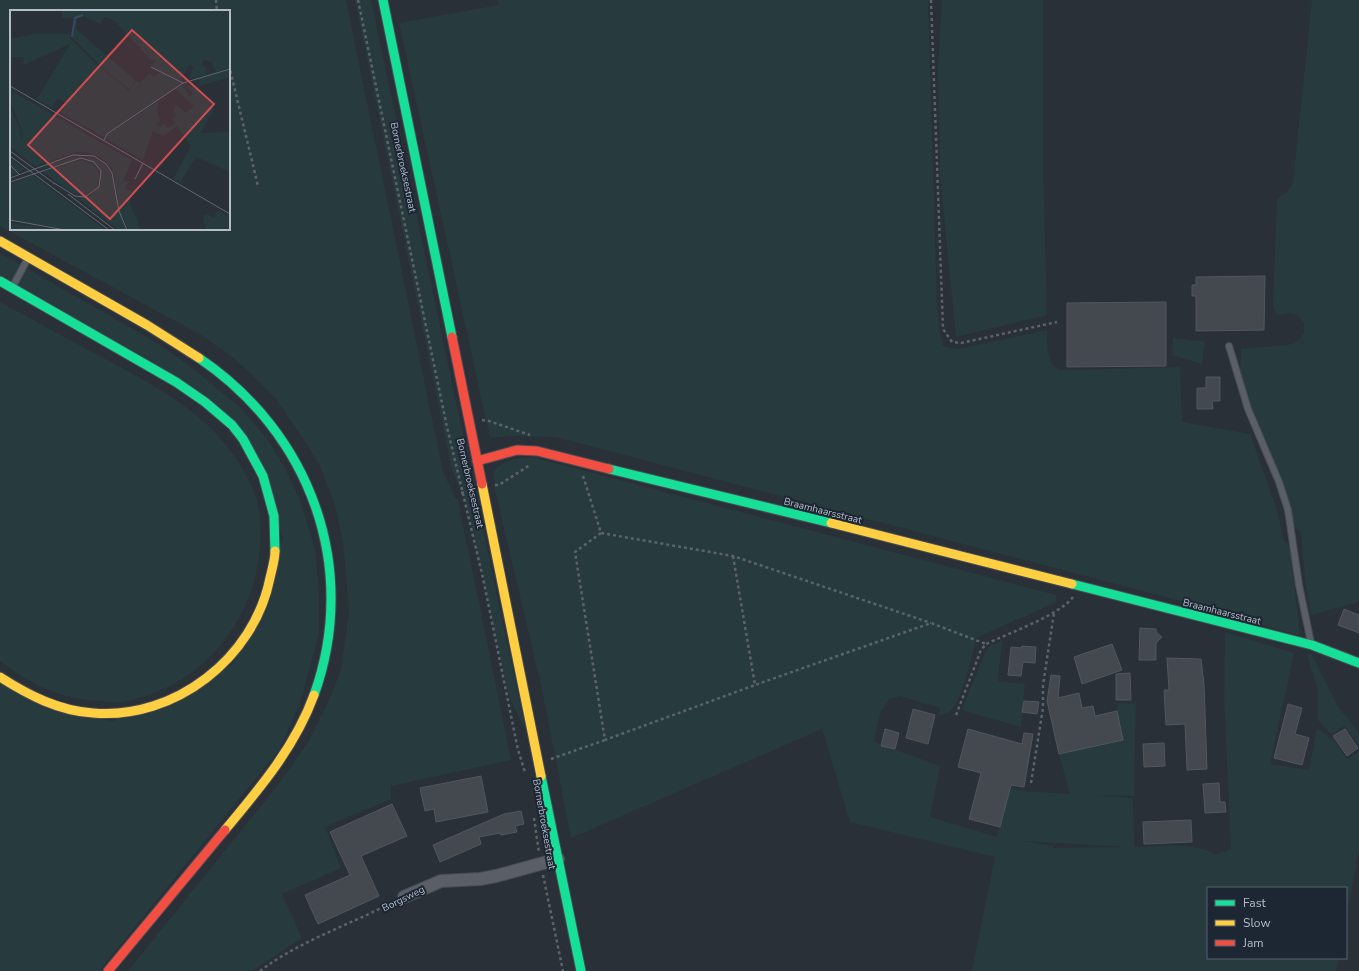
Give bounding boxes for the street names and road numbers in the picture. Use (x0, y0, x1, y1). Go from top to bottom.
street label: Bornerbroeksestraat (387, 121, 419, 214)
street label: Bornerbroeksestraat (453, 437, 487, 530)
street label: Braamhaarsstraat (782, 495, 864, 528)
street label: Braamhaarsstraat (1181, 596, 1263, 629)
street label: Bornerbroeksestraat (529, 778, 559, 871)
street label: Borgsweg (380, 882, 427, 915)

